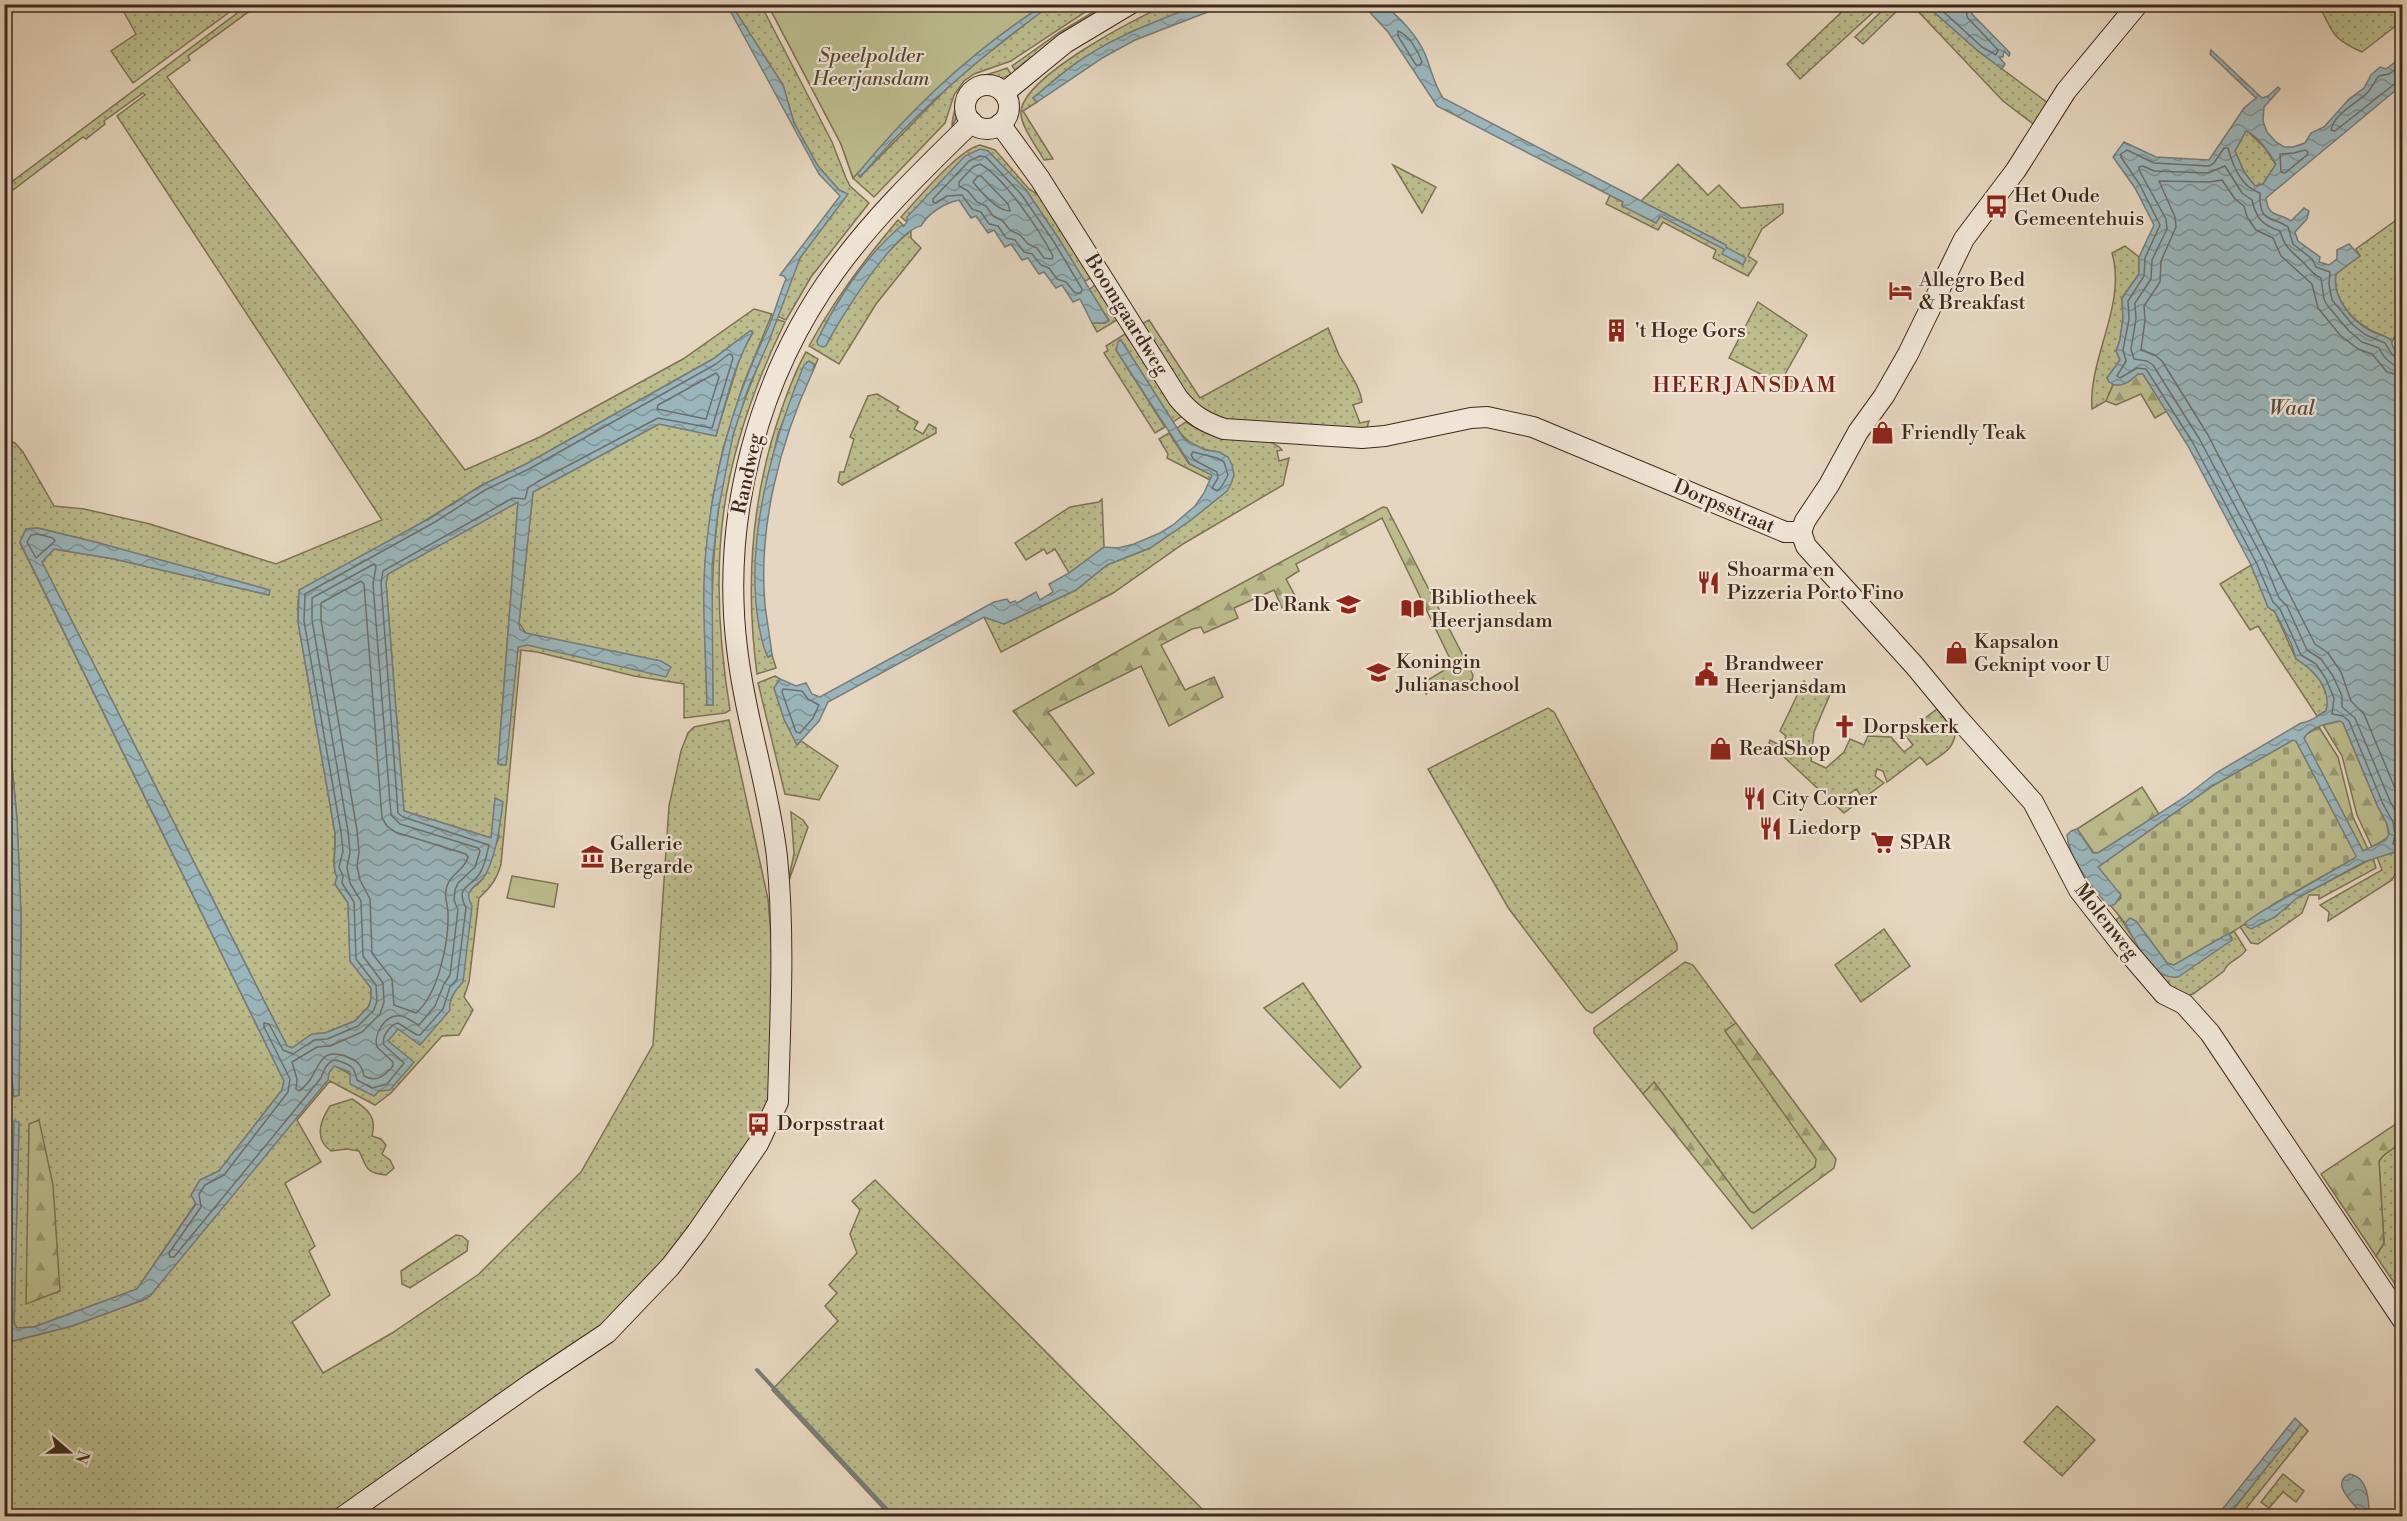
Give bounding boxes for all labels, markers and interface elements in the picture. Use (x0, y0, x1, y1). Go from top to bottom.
park label: Speelpolder Heerjansdam (812, 44, 930, 92)
place label: Het Oude Gemeentehuis (2014, 184, 2144, 232)
bus stop icon: Het Oude Gemeentehuis (1983, 194, 2009, 220)
street label: Boomgaardweg (1078, 249, 1174, 381)
place label: Allegro Bed & Breakfast (1918, 268, 2026, 316)
hotel icon: Allegro Bed & Breakfast (1888, 278, 1914, 304)
building icon: 't Hoge Gors (1604, 318, 1630, 344)
place label: 't Hoge Gors (1635, 319, 1746, 344)
district label: HEERJANSDAM (1652, 372, 1838, 399)
water label: Waal (2269, 396, 2315, 422)
shop icon: Friendly Teak (1870, 420, 1896, 446)
place label: Friendly Teak (1901, 421, 2027, 446)
street label: Randweg (727, 431, 769, 517)
street label: Dorpsstraat (1669, 474, 1779, 540)
place label: Shoarma en Pizzeria Porto Fino (1727, 558, 1904, 606)
restaurant icon: Shoarma en Pizzeria Porto Fino (1696, 569, 1722, 595)
place label: Bibliotheek Heerjansdam (1430, 586, 1553, 634)
school or university icon: De Rank (1335, 592, 1361, 618)
place label: De Rank (1253, 593, 1332, 618)
library icon: Bibliotheek Heerjansdam (1400, 596, 1426, 622)
place label: Kapsalon Geknipt voor U (1974, 630, 2110, 678)
shop icon: Kapsalon Geknipt voor U (1943, 640, 1969, 666)
place label: Koningin Julianaschool (1395, 650, 1520, 698)
place label: Brandweer Heerjansdam (1724, 652, 1847, 700)
school or university icon: Koningin Julianaschool (1365, 660, 1391, 686)
public building icon: Brandweer Heerjansdam (1694, 662, 1720, 688)
church icon: Dorpskerk (1832, 714, 1858, 740)
place label: Dorpskerk (1863, 715, 1960, 740)
shop icon: ReadShop (1708, 736, 1734, 762)
place label: ReadShop (1739, 737, 1830, 762)
restaurant icon: City Corner (1741, 786, 1767, 812)
place label: City Corner (1772, 787, 1878, 812)
restaurant icon: Liedorp (1757, 815, 1783, 841)
place label: Liedorp (1788, 816, 1861, 841)
supermarket icon: SPAR (1869, 830, 1895, 856)
place label: SPAR (1900, 831, 1952, 856)
place label: Gallerie Bergarde (609, 832, 693, 880)
museum icon: Gallerie Bergarde (579, 843, 605, 869)
street label: Molenweg (2068, 878, 2144, 966)
bus stop icon: Dorpsstraat (746, 1111, 772, 1137)
place label: Dorpsstraat (777, 1112, 885, 1137)
north arrow (39, 1422, 99, 1482)
text: N (70, 1447, 94, 1466)

